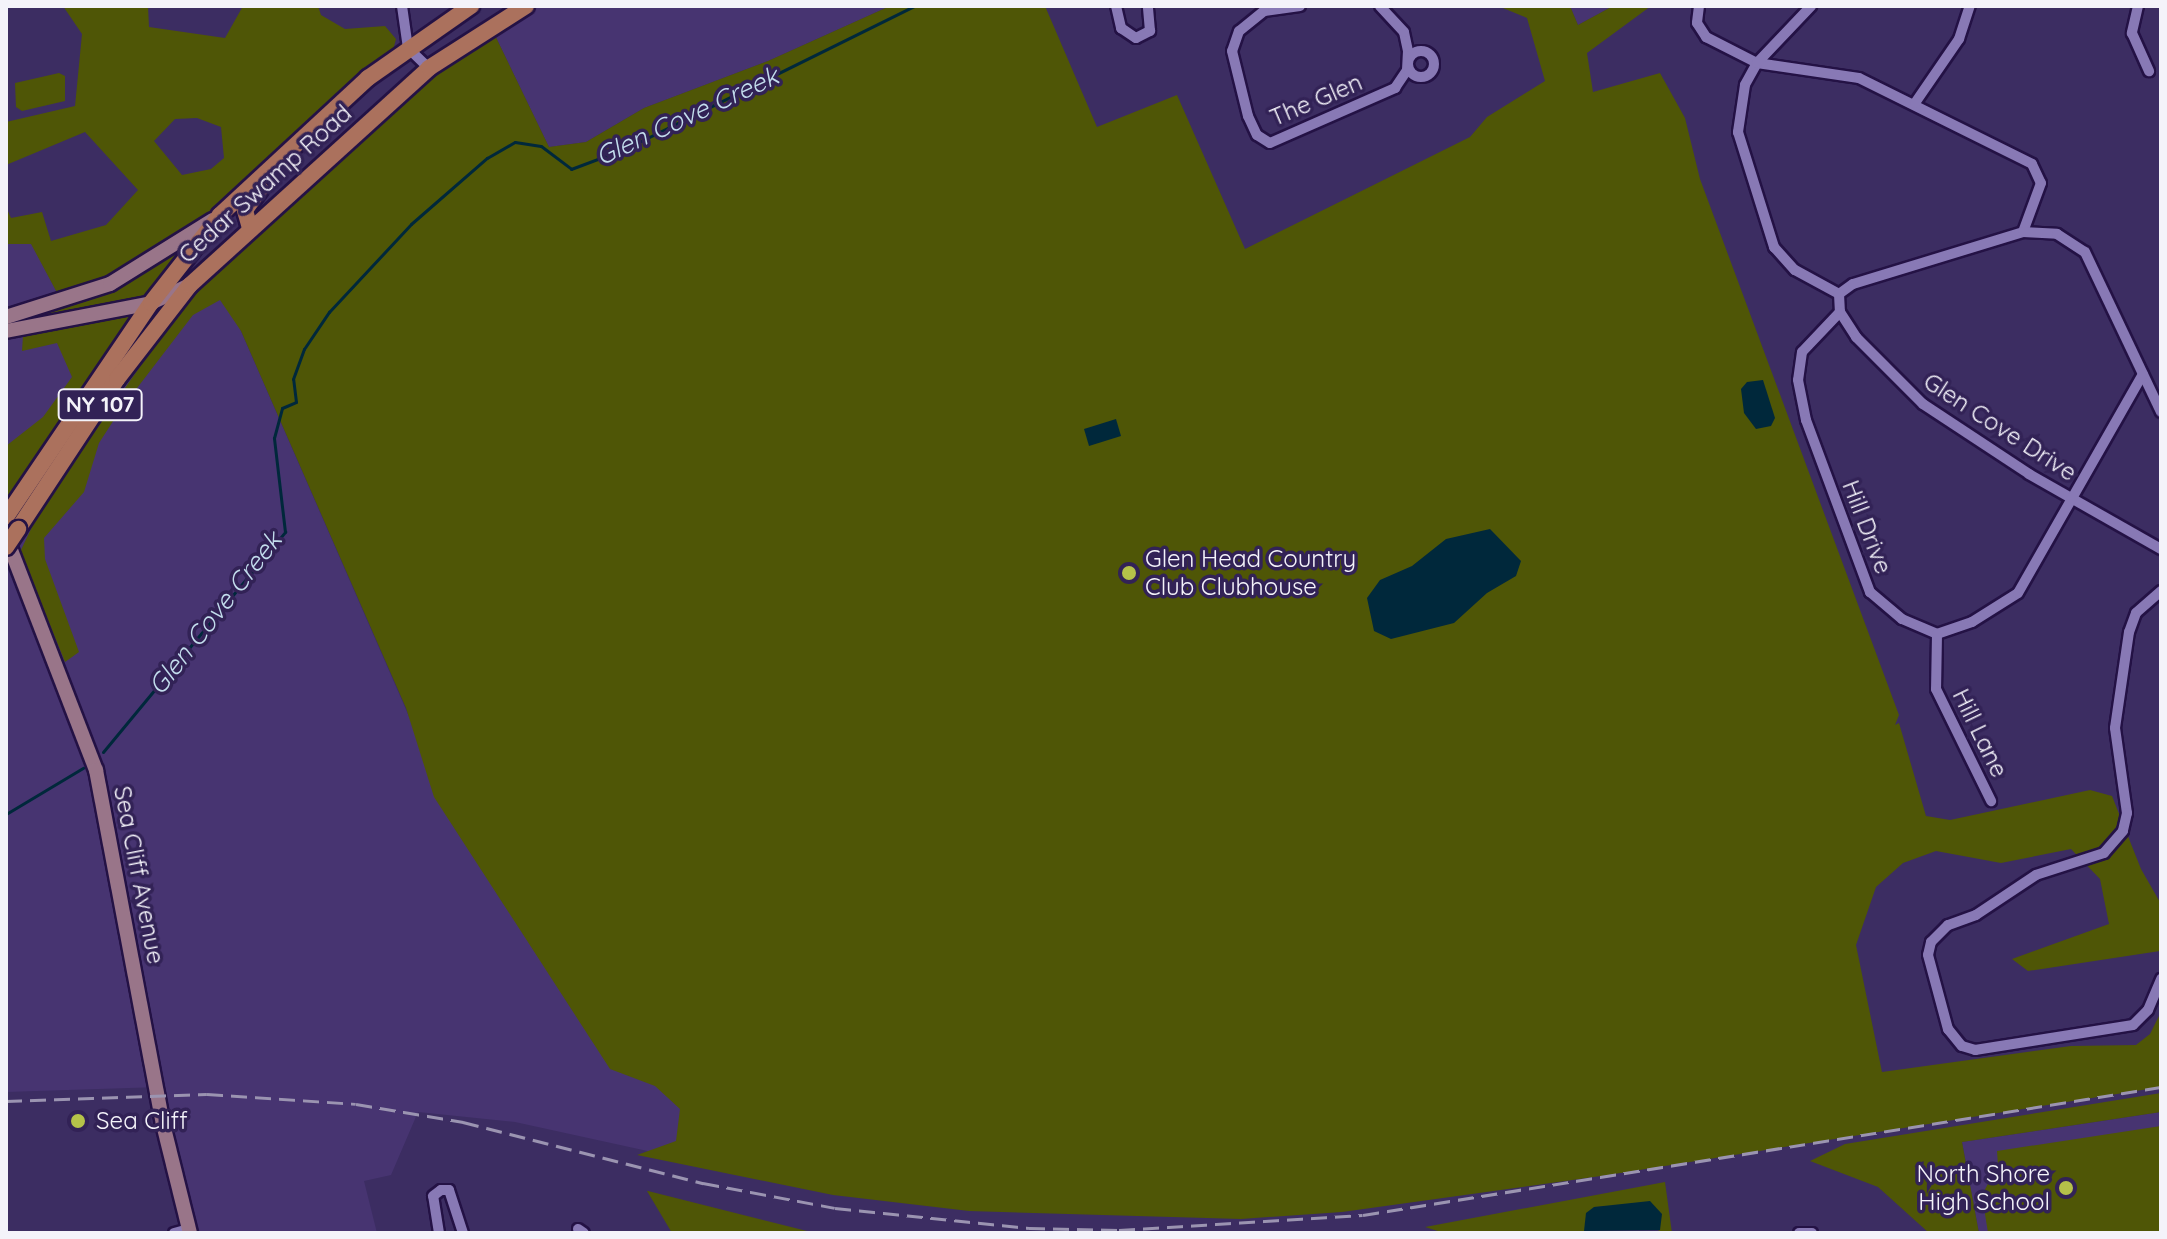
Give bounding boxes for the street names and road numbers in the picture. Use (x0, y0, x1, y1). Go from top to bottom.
street label: The Glen (1265, 68, 1367, 132)
street label: Cedar Swamp Road (173, 99, 357, 269)
street label: Glen Cove Drive (1918, 367, 2082, 487)
road number: NY 107 (56, 387, 144, 423)
street label: Hill Drive (1836, 476, 1898, 578)
street label: Hill Lane (1946, 684, 2014, 782)
street label: Sea Cliff Avenue (108, 784, 170, 966)

